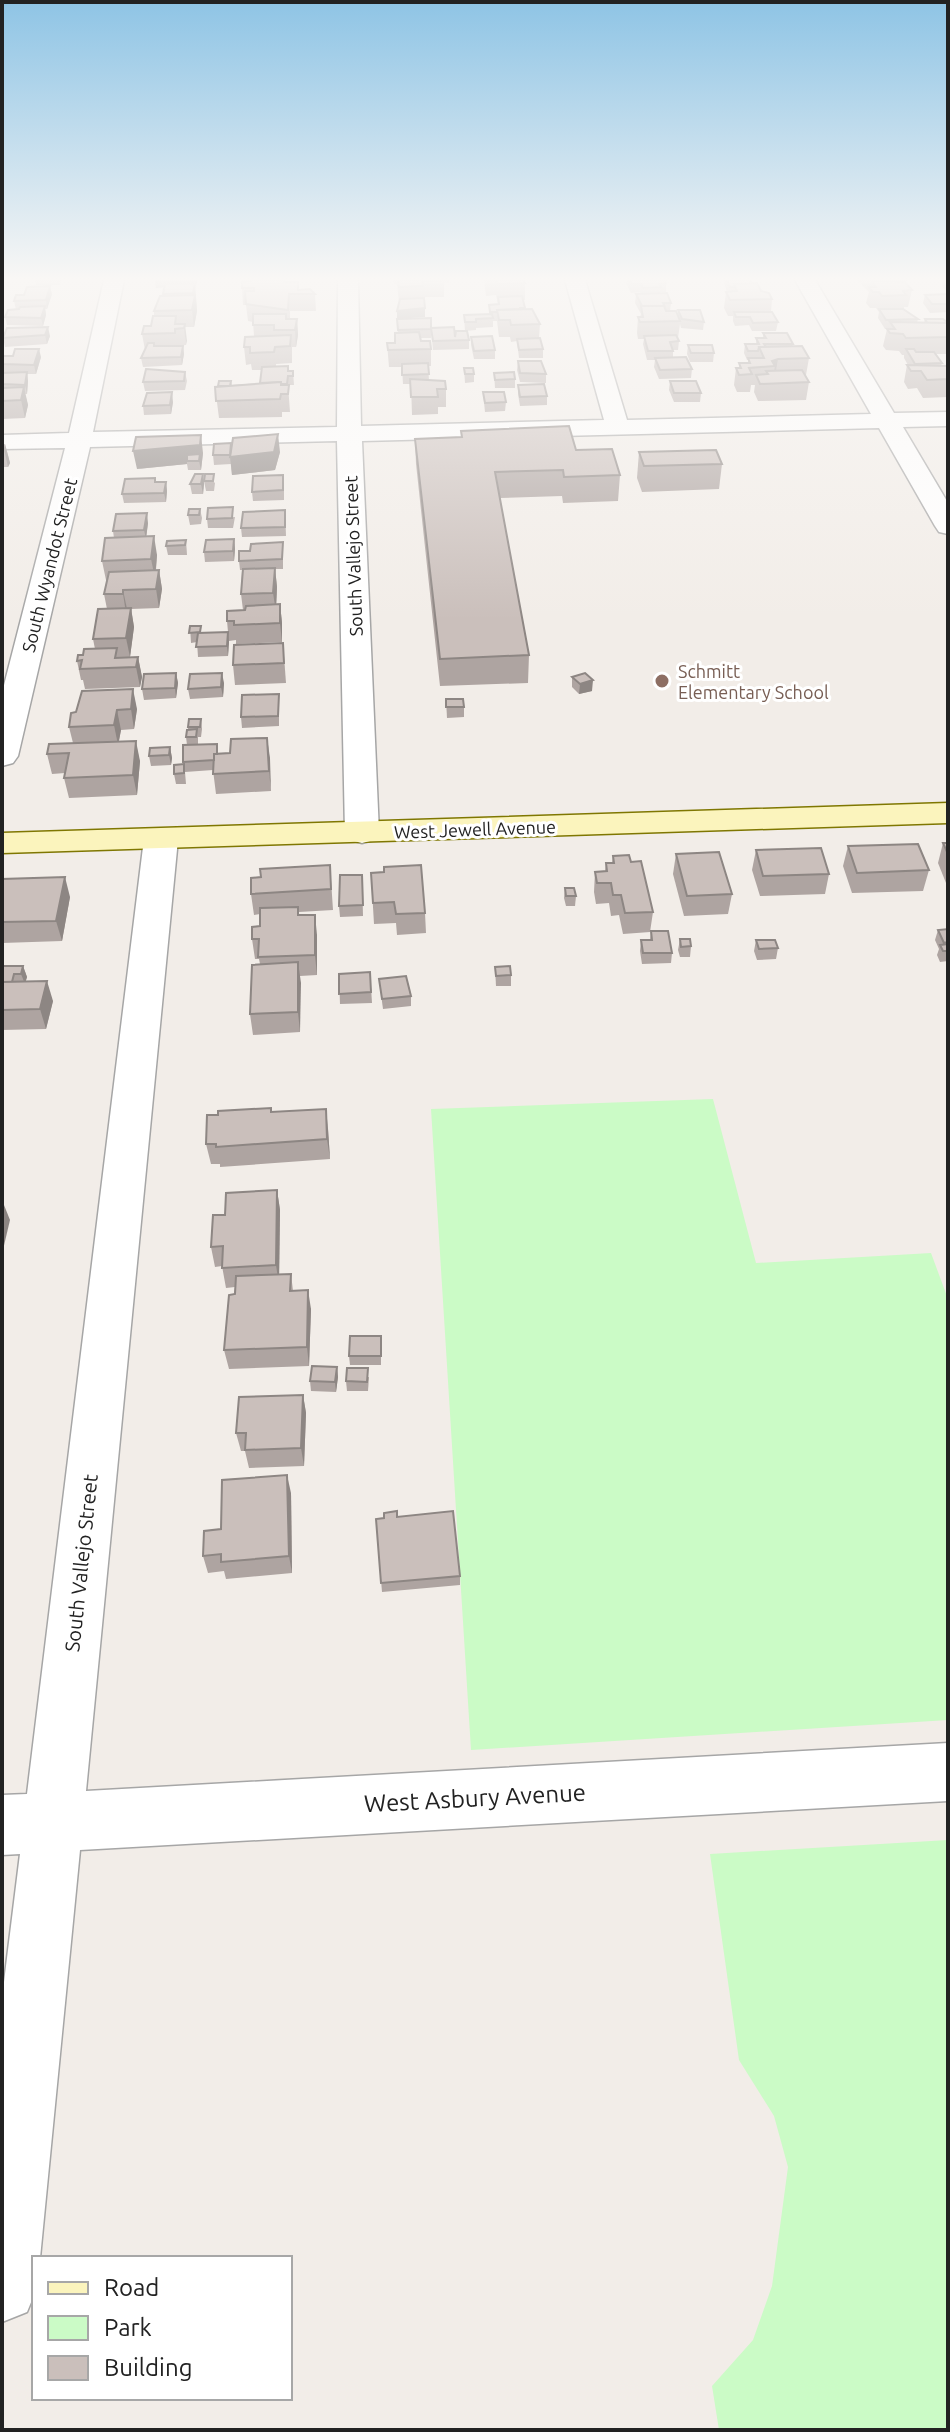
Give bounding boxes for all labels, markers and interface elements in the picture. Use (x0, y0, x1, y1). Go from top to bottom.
street label: South Vallejo Street (340, 475, 366, 637)
street label: South Wyandot Street (18, 476, 80, 654)
place label: Schmitt Elementary School (678, 661, 829, 702)
marker: Schmitt Elementary School (653, 672, 671, 690)
street label: West Jewell Avenue (394, 816, 556, 842)
street label: South Vallejo Street (60, 1473, 102, 1653)
street label: West Asbury Avenue (363, 1779, 587, 1817)
legend (32, 2256, 292, 2400)
text: Road (104, 2274, 159, 2301)
text: Park (104, 2314, 152, 2341)
text: Building (104, 2354, 192, 2381)

